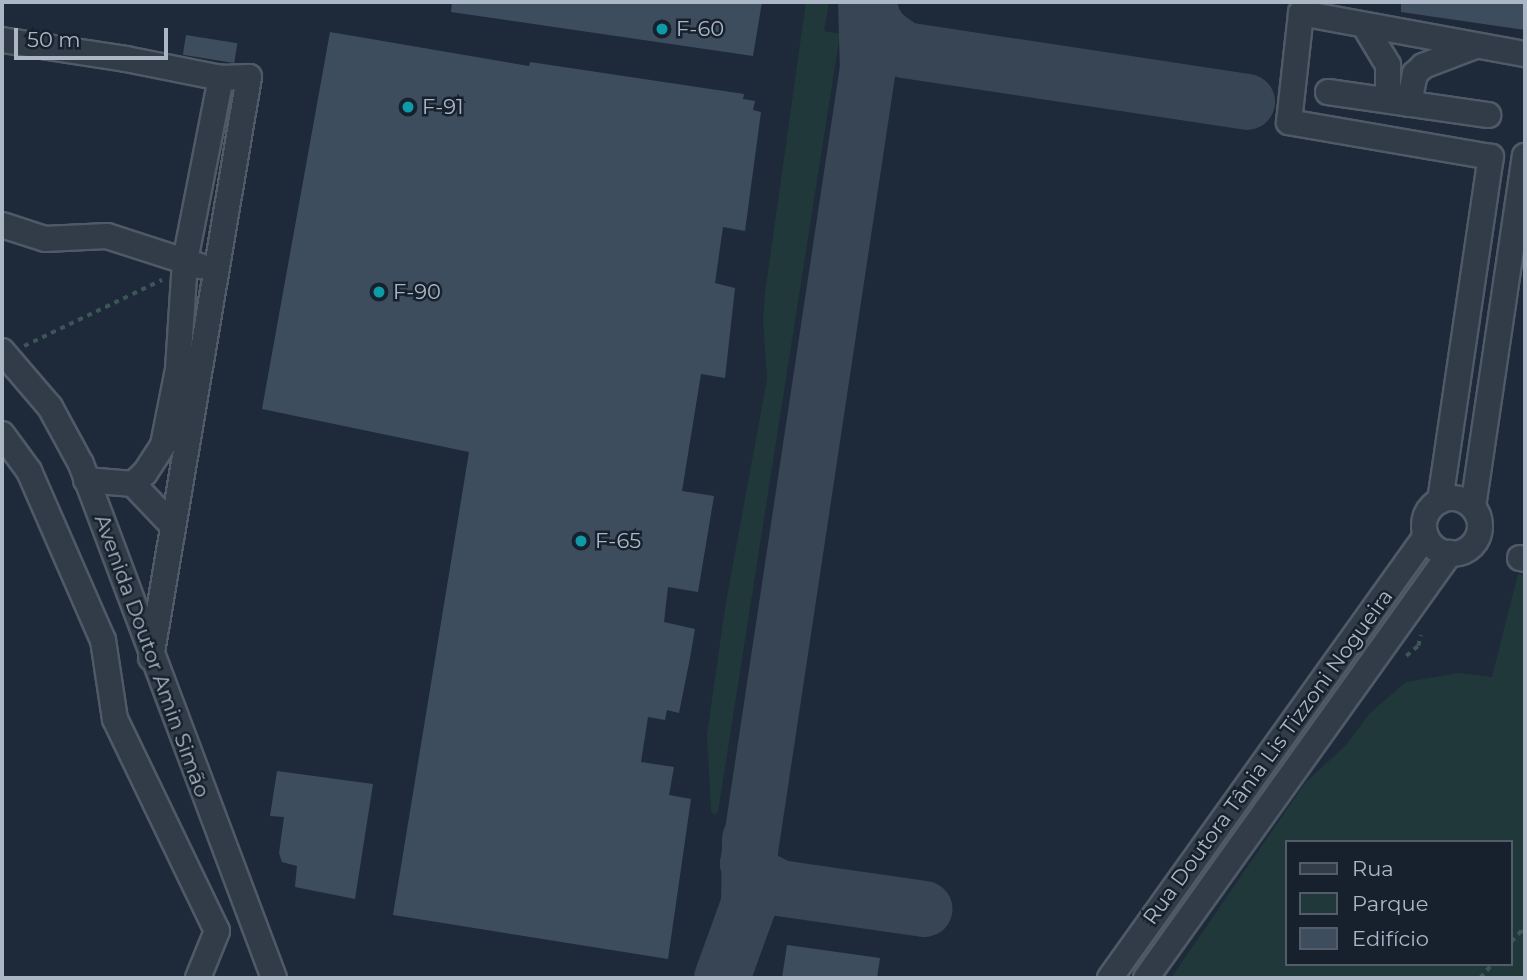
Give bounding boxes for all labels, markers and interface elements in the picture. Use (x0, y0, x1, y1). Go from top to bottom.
scale bar (18, 14, 172, 58)
place label: F-60 (676, 16, 724, 42)
marker: F-60 (654, 21, 670, 37)
text: 50 m (27, 27, 81, 52)
place label: F-91 (422, 94, 464, 120)
marker: F-91 (400, 99, 416, 115)
place label: F-90 (393, 279, 441, 305)
marker: F-90 (371, 284, 387, 300)
street label: Avenida Doutor Amin Simão (89, 511, 215, 801)
place label: F-65 (595, 528, 641, 554)
marker: F-65 (573, 533, 589, 549)
street label: Rua Doutora Tânia Lis Tizzoni Nogueira (1138, 584, 1398, 930)
legend (1286, 840, 1513, 966)
text: Parque (1352, 891, 1428, 916)
text: Edifício (1352, 926, 1429, 951)

